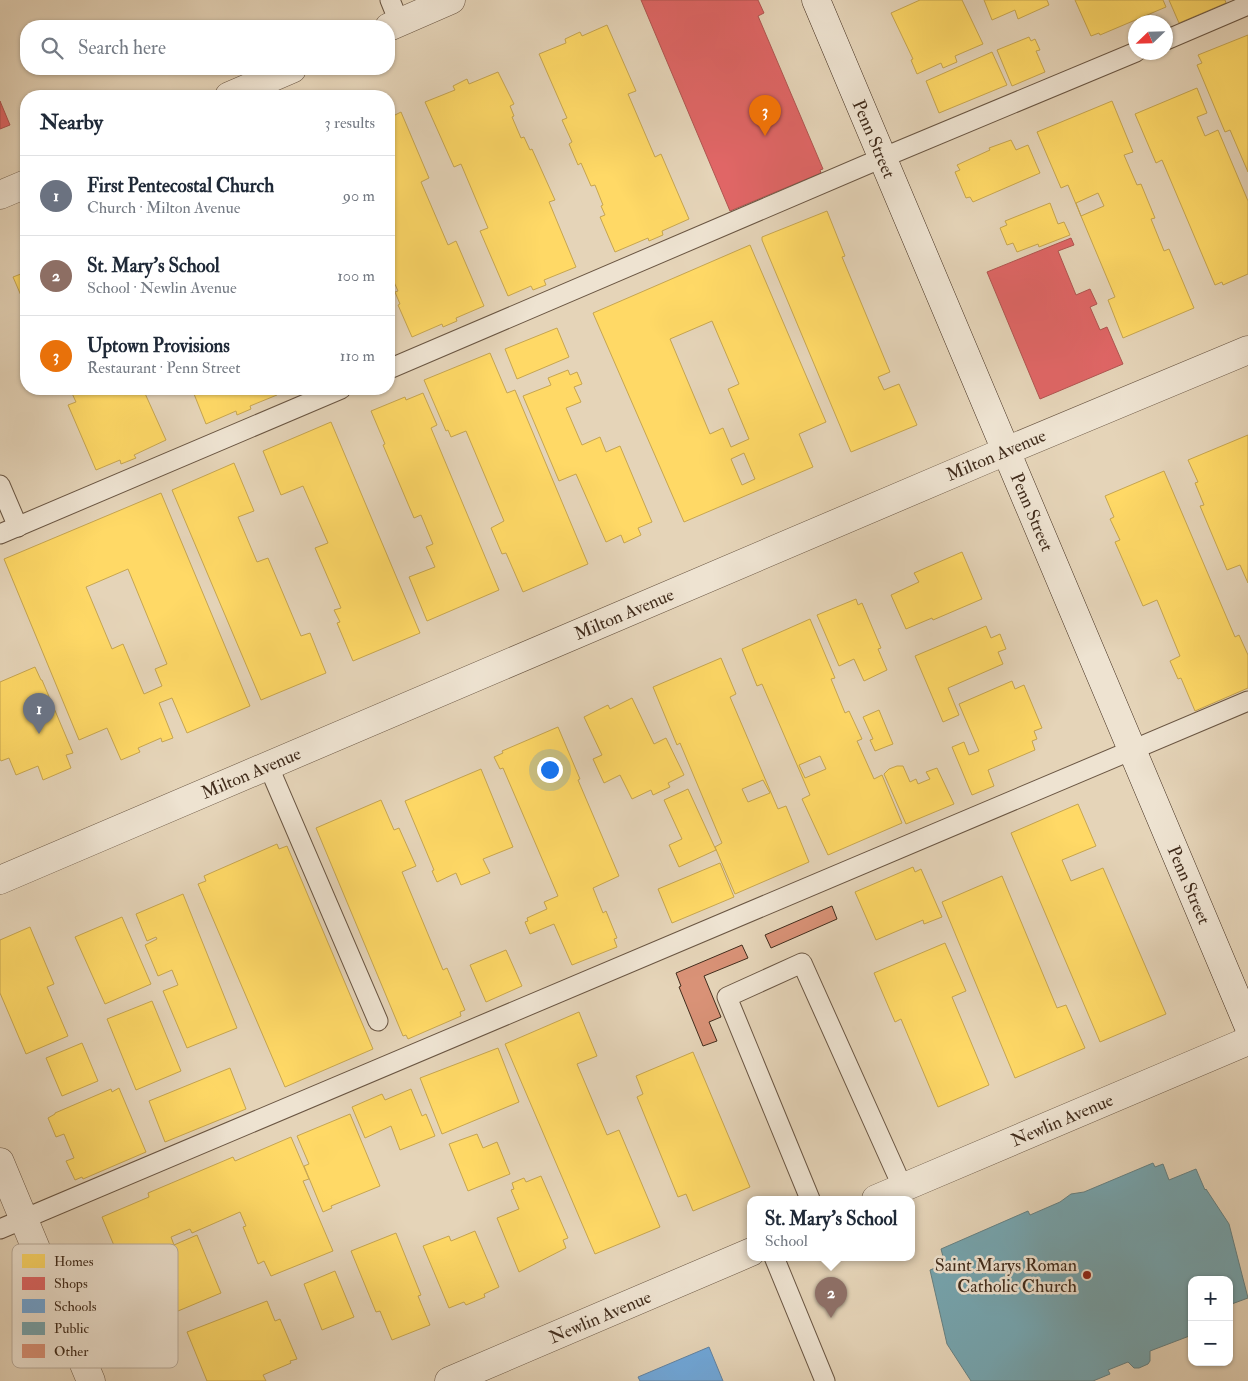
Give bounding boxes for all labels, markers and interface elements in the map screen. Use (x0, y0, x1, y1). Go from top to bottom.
north arrow (1128, 15, 1173, 60)
search box (20, 20, 395, 75)
icon: search (38, 34, 66, 62)
text: Search here (78, 36, 166, 60)
pin: 3 (749, 95, 781, 136)
street label: Penn Street (847, 96, 900, 182)
text: Nearby (40, 109, 103, 136)
text: 3 results (324, 113, 375, 133)
text: First Pentecostal Church (87, 174, 274, 198)
text: 1 (53, 186, 59, 206)
text: 90 m (343, 186, 375, 206)
text: Church · Milton Avenue (87, 198, 240, 218)
text: St. Mary's School (87, 254, 220, 278)
text: 2 (52, 266, 60, 286)
text: 100 m (337, 266, 375, 286)
text: School · Newlin Avenue (87, 278, 237, 298)
text: Uptown Provisions (87, 334, 230, 358)
text: 3 (53, 346, 59, 366)
text: 110 m (340, 346, 375, 366)
text: Restaurant · Penn Street (87, 358, 240, 378)
street label: Milton Avenue (943, 424, 1050, 487)
street label: Penn Street (1005, 469, 1058, 555)
street label: Milton Avenue (571, 583, 678, 646)
pin: 1 (23, 693, 55, 734)
street label: Milton Avenue (198, 742, 305, 805)
your location (537, 757, 563, 783)
street label: Penn Street (1162, 842, 1215, 928)
street label: Newlin Avenue (1008, 1088, 1117, 1152)
popup (747, 1196, 915, 1261)
text: St. Mary's School (765, 1207, 897, 1231)
text: School (765, 1231, 808, 1251)
legend (12, 1244, 178, 1368)
text: Homes (54, 1253, 94, 1270)
place label: Saint Marys Roman Catholic Church (935, 1254, 1078, 1298)
marker: Saint Marys Roman Catholic Church (1081, 1269, 1093, 1281)
text: Shops (54, 1275, 88, 1293)
map controls (1188, 1276, 1233, 1366)
button: + (1188, 1276, 1233, 1321)
pin: 2 (815, 1277, 847, 1318)
street label: Newlin Avenue (546, 1285, 655, 1349)
text: Schools (54, 1298, 97, 1315)
text: Public (54, 1320, 89, 1337)
button: − (1188, 1321, 1233, 1366)
text: Other (54, 1343, 89, 1360)

